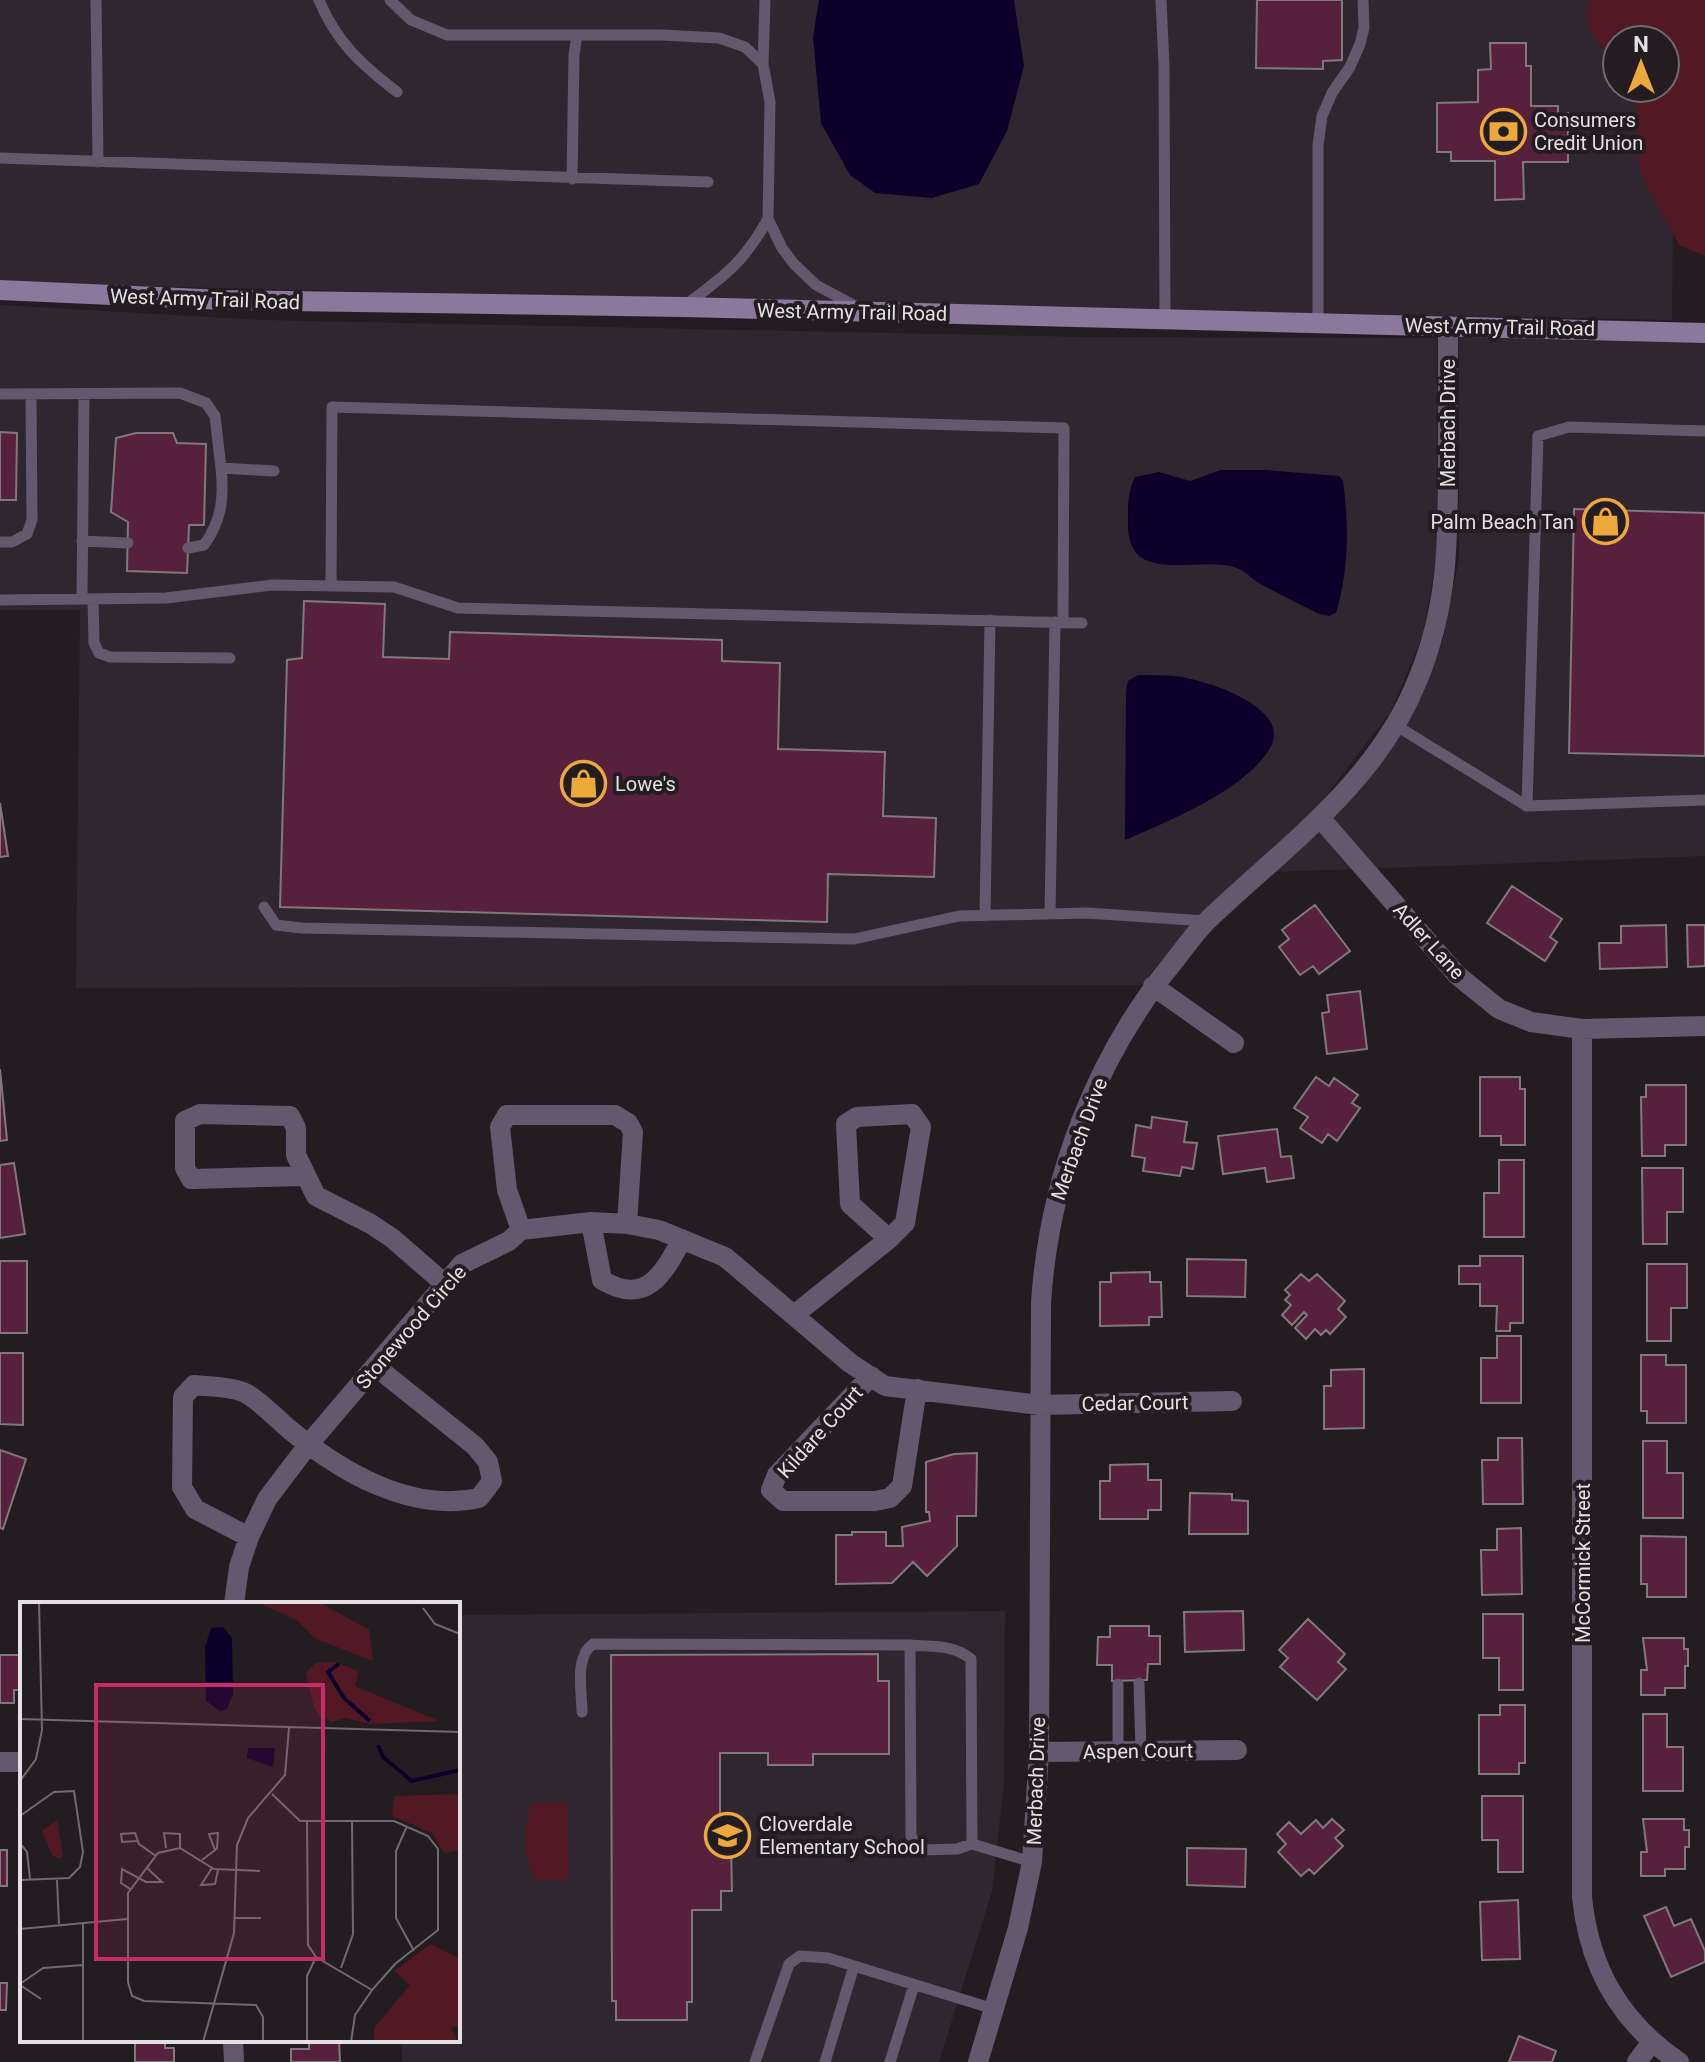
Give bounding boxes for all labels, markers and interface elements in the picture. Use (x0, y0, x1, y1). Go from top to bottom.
north arrow (1601, 24, 1681, 104)
text: N (1633, 32, 1649, 57)
bank icon: Consumers Credit Union (1479, 108, 1527, 156)
place label: Consumers Credit Union (1534, 108, 1643, 155)
street label: West Army Trail Road (109, 284, 301, 314)
street label: West Army Trail Road (757, 298, 947, 326)
street label: West Army Trail Road (1405, 313, 1595, 341)
street label: Merbach Drive (1436, 359, 1460, 487)
shop icon: Palm Beach Tan (1581, 498, 1629, 546)
place label: Palm Beach Tan (1430, 510, 1574, 534)
shop icon: Lowe's (560, 760, 608, 808)
place label: Lowe's (615, 772, 676, 796)
street label: Adler Lane (1388, 898, 1470, 984)
street label: Merbach Drive (1046, 1075, 1112, 1203)
street label: Stonewood Circle (351, 1260, 471, 1394)
street label: Kildare Court (772, 1381, 868, 1483)
street label: Cedar Court (1081, 1390, 1189, 1416)
street label: McCormick Street (1571, 1483, 1595, 1643)
inset map (20, 1602, 460, 2042)
street label: Merbach Drive (1022, 1716, 1050, 1846)
street label: Aspen Court (1083, 1738, 1193, 1764)
school or university icon: Cloverdale Elementary School (704, 1812, 752, 1860)
place label: Cloverdale Elementary School (759, 1812, 925, 1859)

